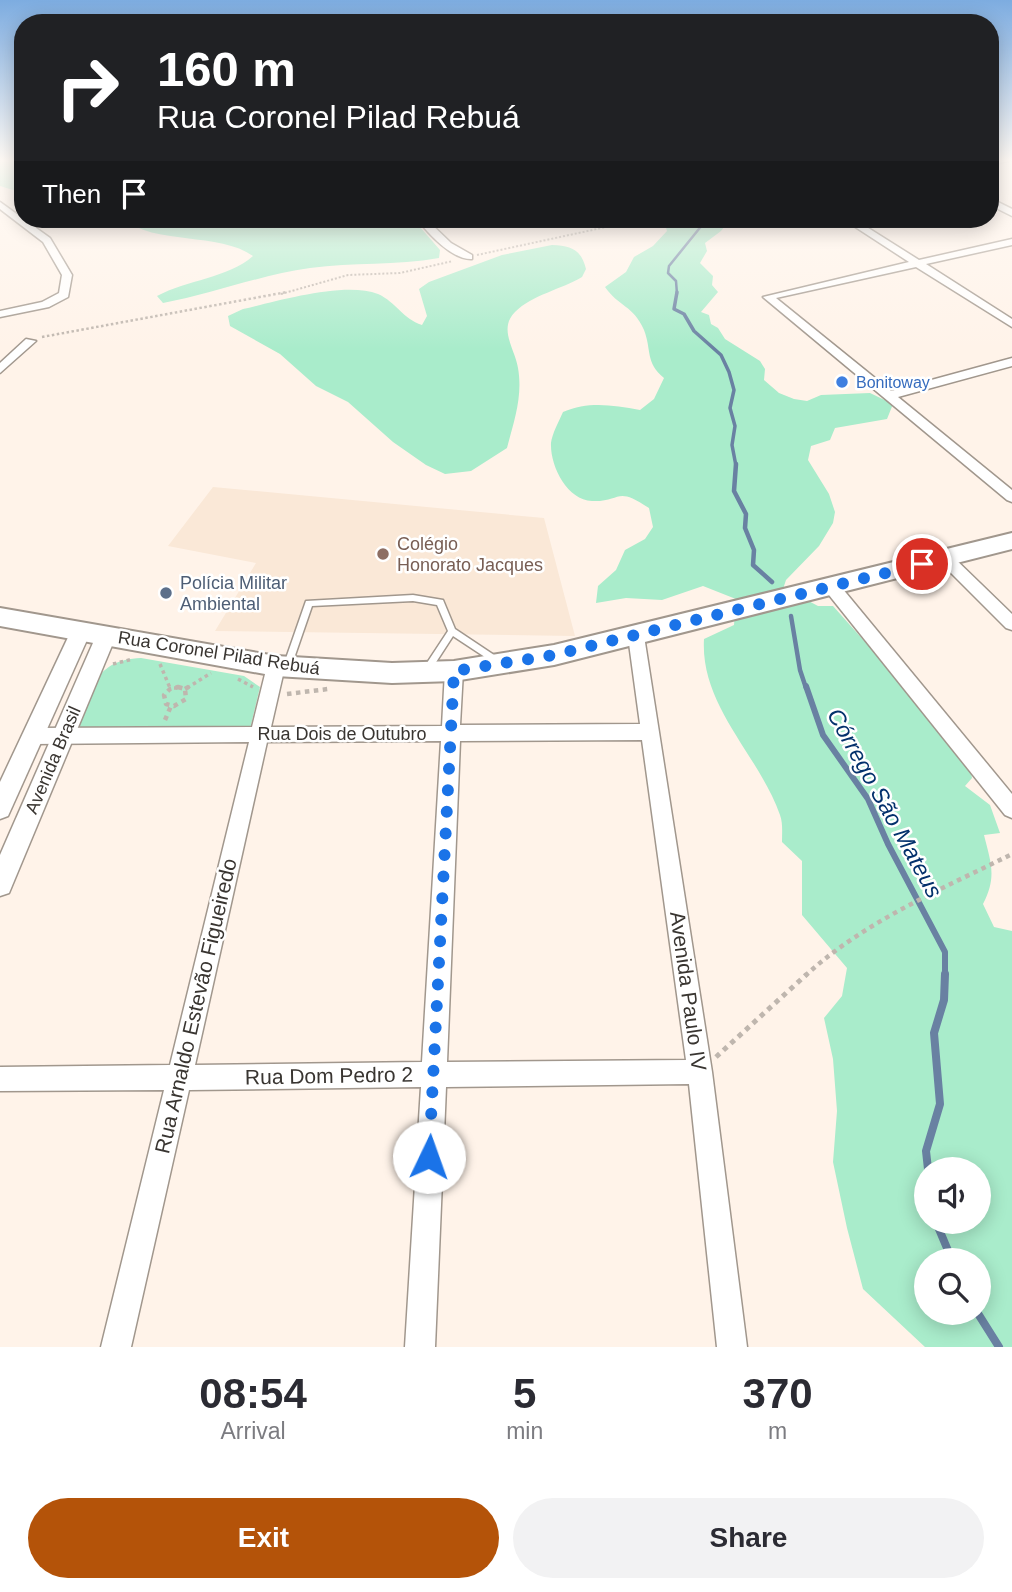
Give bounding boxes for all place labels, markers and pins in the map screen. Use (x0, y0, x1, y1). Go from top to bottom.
marker: Bonitoway (834, 374, 850, 390)
place label: Bonitoway (856, 374, 930, 391)
place label: Colégio Honorato Jacques (397, 534, 543, 575)
pin (892, 534, 952, 594)
marker: Colégio Honorato Jacques (375, 546, 391, 562)
place label: Polícia Militar Ambiental (180, 573, 287, 614)
marker: Polícia Militar Ambiental (158, 585, 174, 601)

